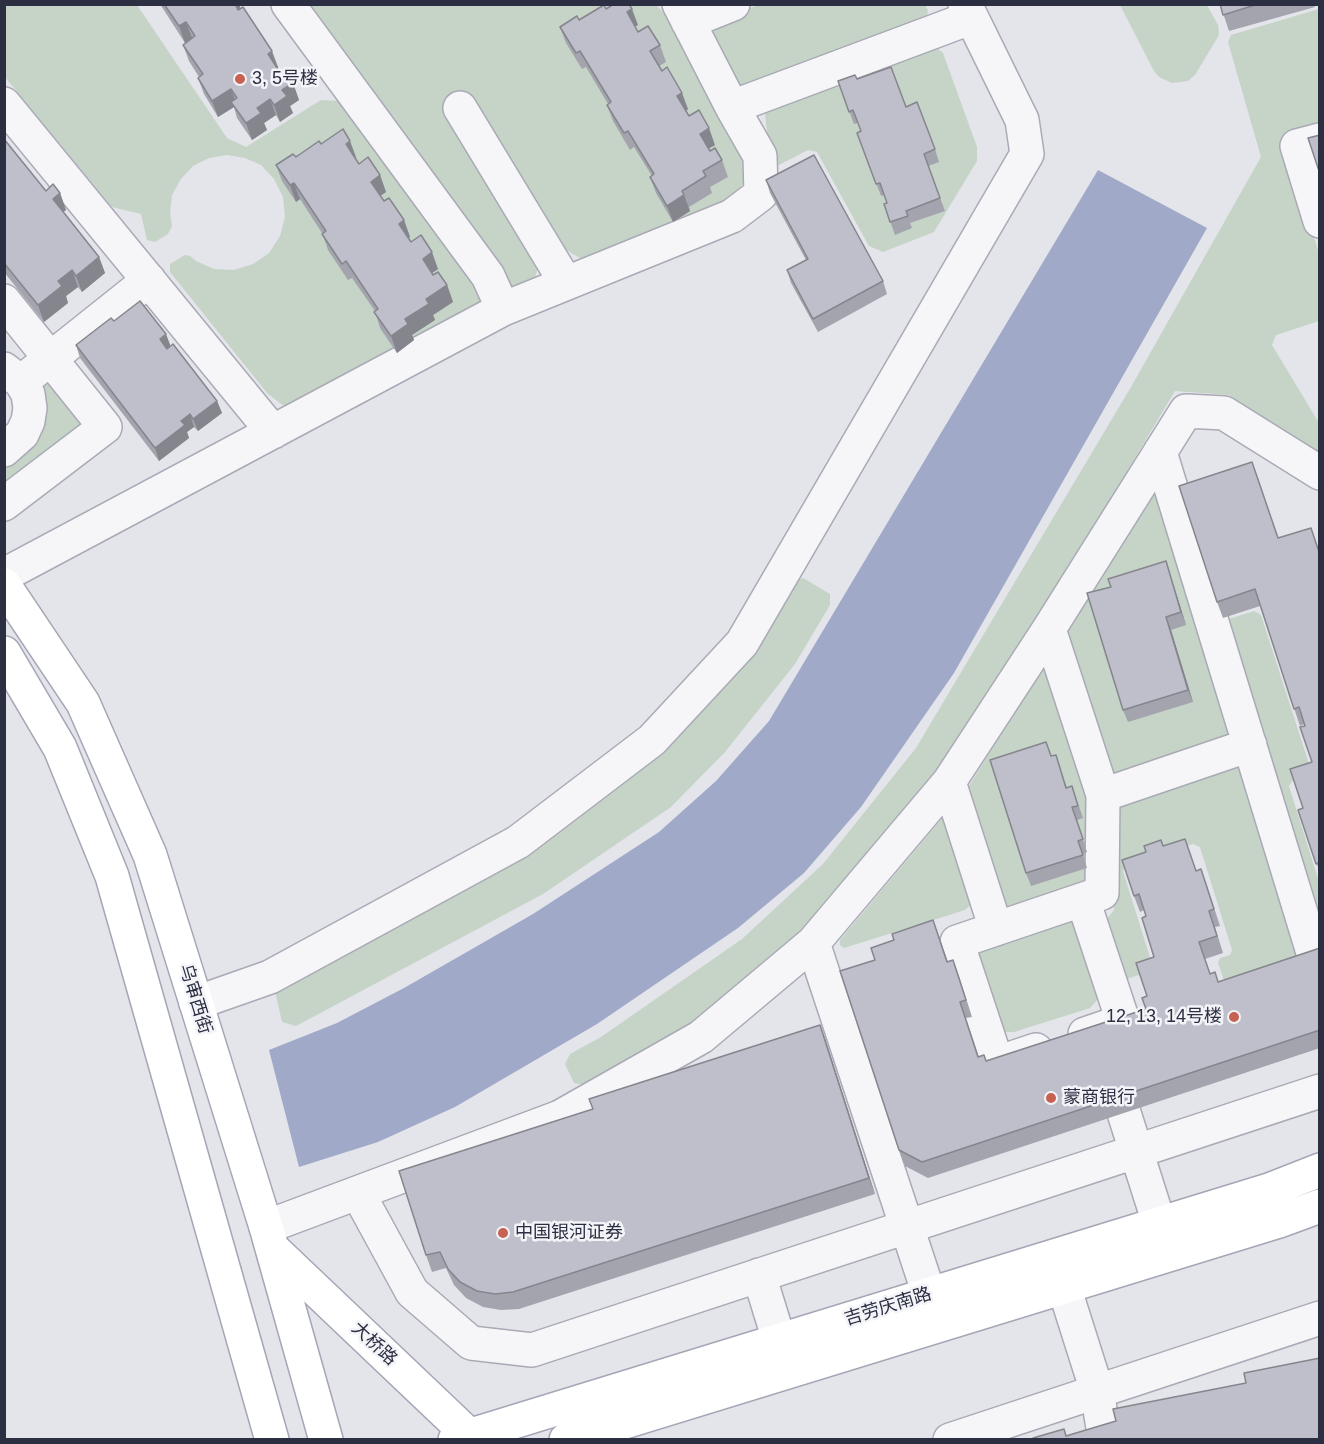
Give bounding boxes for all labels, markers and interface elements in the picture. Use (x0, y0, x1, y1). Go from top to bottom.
place label: 3, 5号楼 (252, 68, 318, 90)
marker: 3, 5号楼 (233, 72, 247, 86)
street label: 乌审西街 (174, 961, 216, 1037)
place label: 12, 13, 14号楼 (1106, 1006, 1222, 1028)
marker: 12, 13, 14号楼 (1227, 1010, 1241, 1024)
place label: 蒙商银行 (1063, 1087, 1135, 1109)
marker: 蒙商银行 (1044, 1091, 1058, 1105)
place label: 中国银河证券 (515, 1222, 623, 1244)
marker: 中国银河证券 (496, 1226, 510, 1240)
street label: 吉劳庆南路 (842, 1284, 934, 1330)
street label: 大桥路 (347, 1318, 401, 1370)

